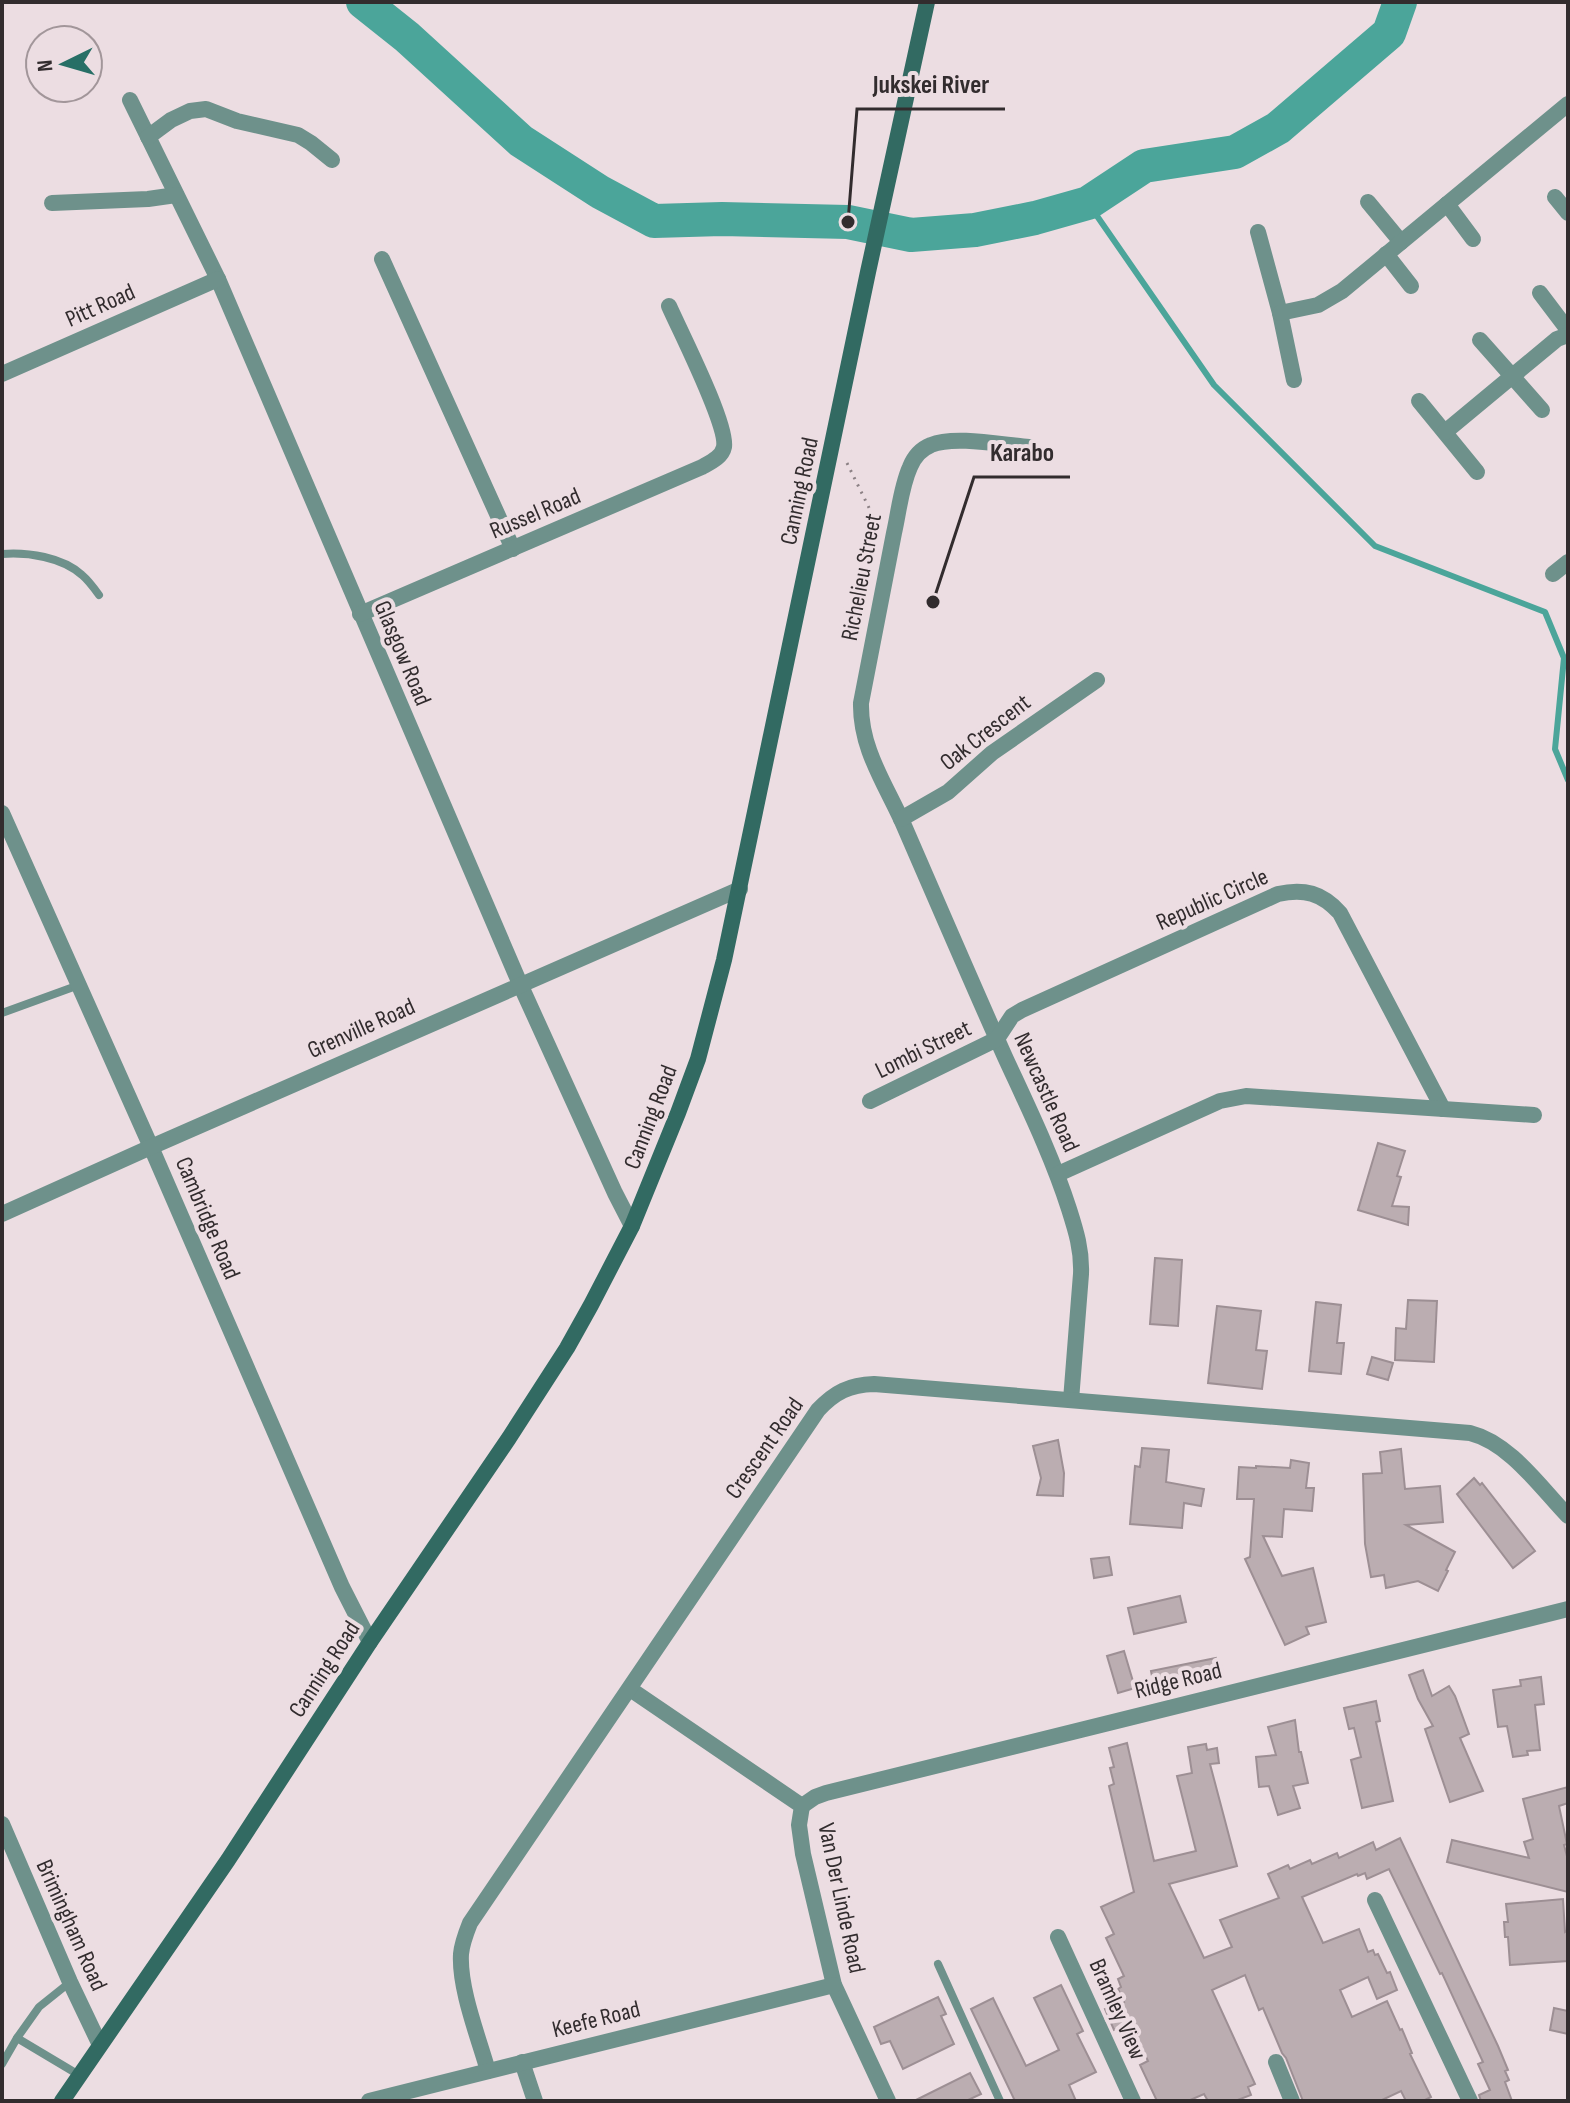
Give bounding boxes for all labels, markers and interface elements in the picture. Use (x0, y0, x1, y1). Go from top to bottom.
north arrow (24, 24, 104, 104)
text: N (32, 59, 60, 73)
callout: Jukskei River (857, 59, 1005, 109)
text: Jukskei River (872, 70, 989, 101)
street label: Pitt Road (61, 277, 139, 334)
callout: Karabo (974, 427, 1070, 477)
street label: Canning Road (774, 435, 825, 547)
text: Karabo (990, 438, 1054, 469)
street label: Russel Road (485, 481, 585, 546)
street label: Richelieu Street (835, 511, 888, 643)
street label: Glasgow Road (368, 597, 438, 710)
street label: Oak Crescent (934, 688, 1036, 777)
street label: Republic Circle (1152, 862, 1273, 937)
street label: Grenville Road (303, 992, 419, 1065)
street label: Lombi Street (871, 1014, 976, 1085)
street label: Newcastle Road (1007, 1028, 1086, 1156)
street label: Canning Road (617, 1061, 684, 1173)
street label: Cambridge Road (169, 1153, 246, 1284)
street label: Crescent Road (719, 1392, 810, 1505)
street label: Canning Road (283, 1616, 366, 1723)
street label: Ridge Road (1132, 1656, 1225, 1705)
street label: Van Der Linde Road (811, 1820, 872, 1976)
street label: Brimingham Road (30, 1855, 113, 1995)
street label: Bramley View (1083, 1954, 1153, 2064)
street label: Keefe Road (549, 1995, 643, 2044)

